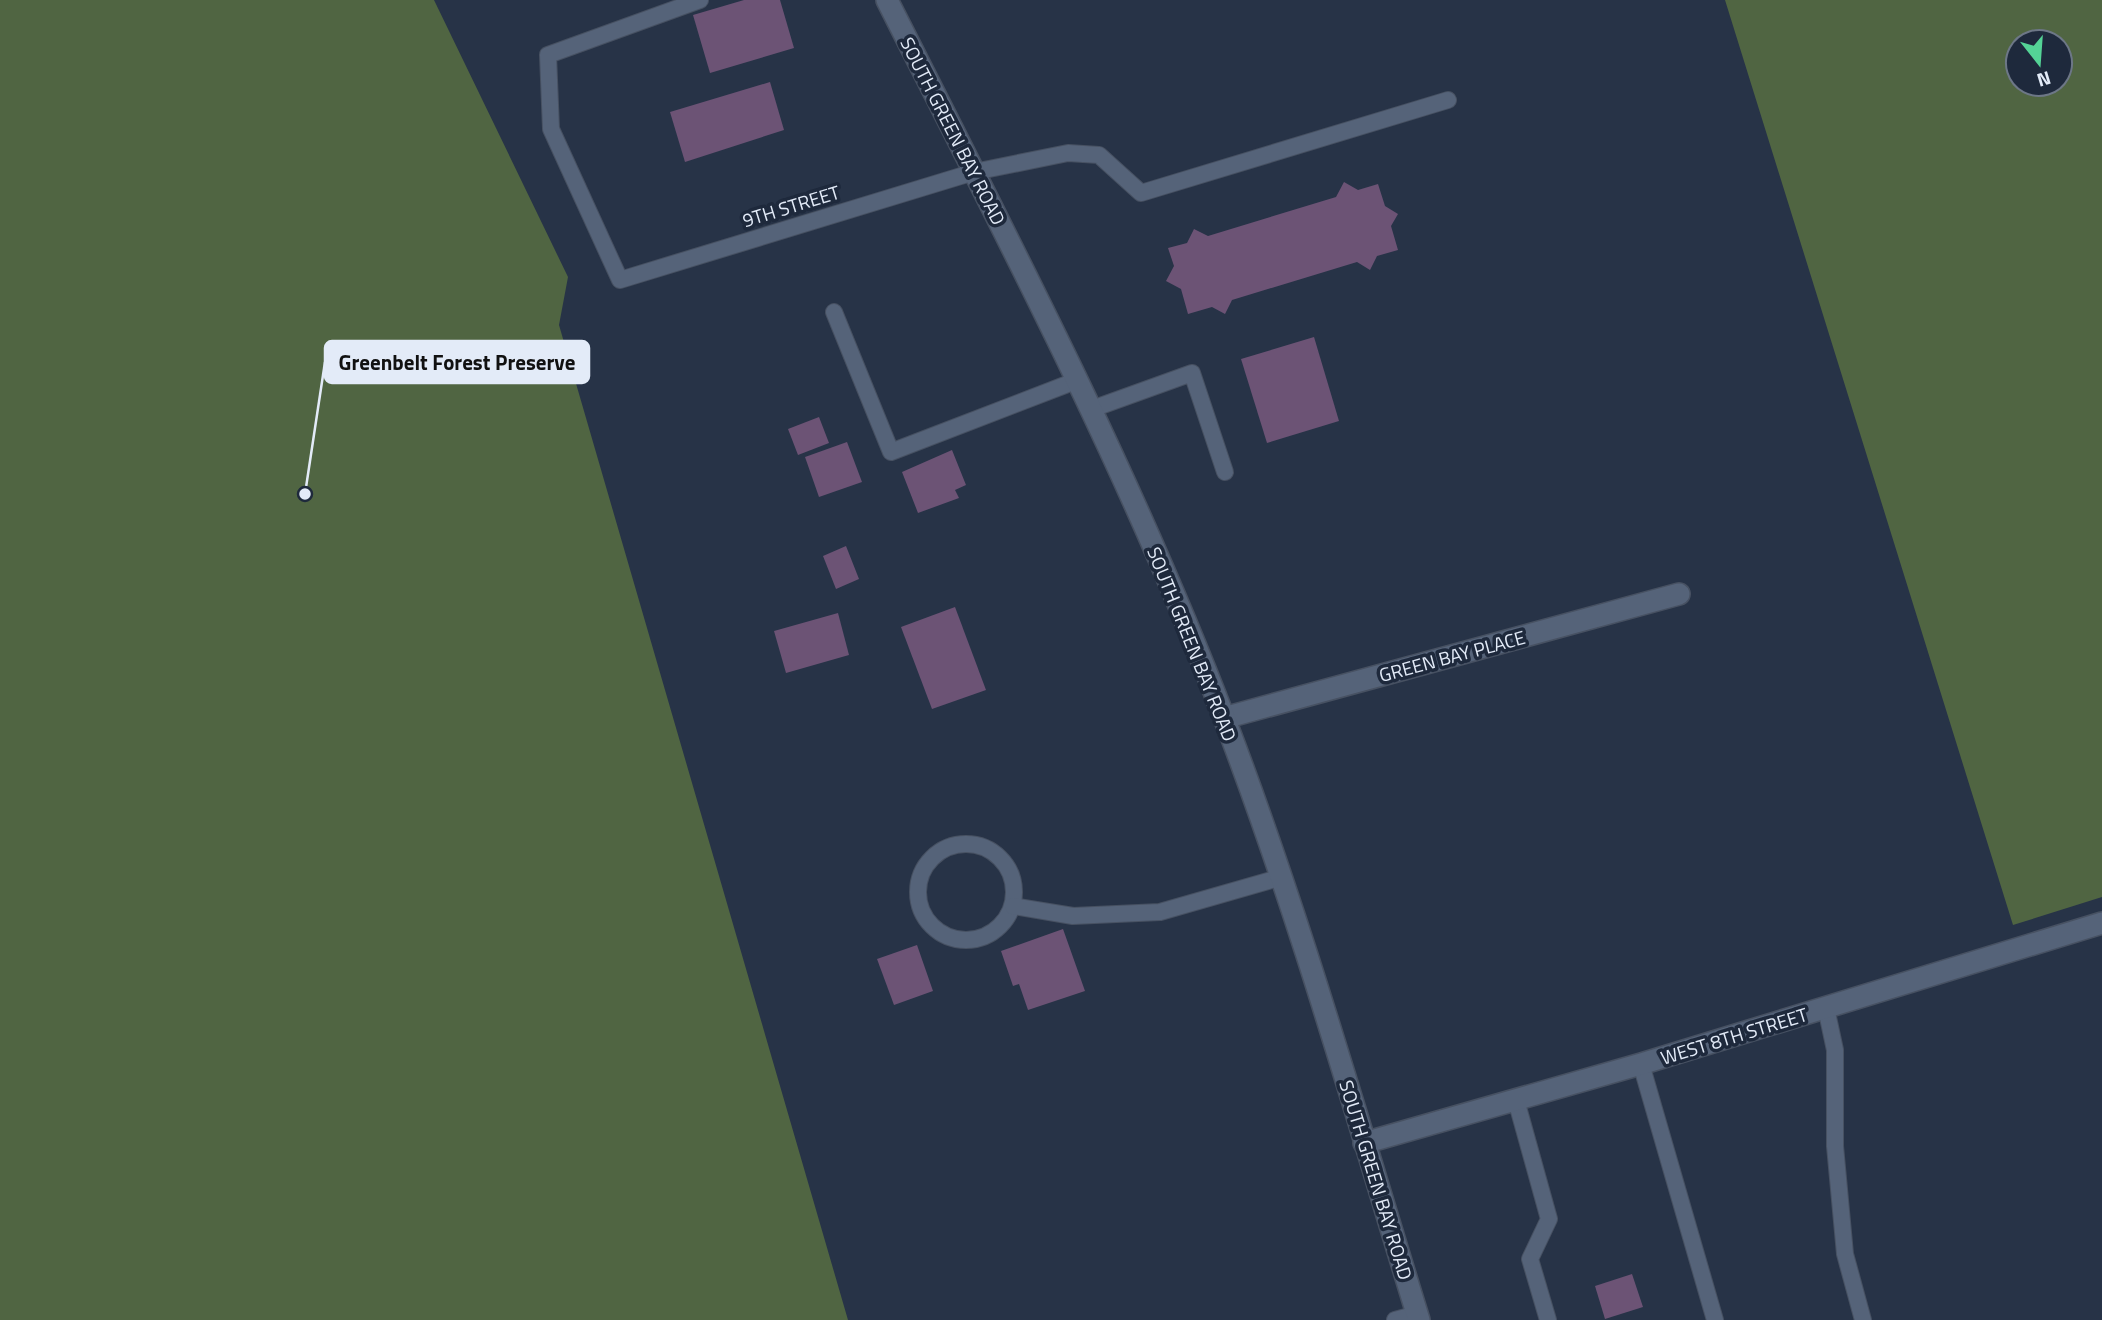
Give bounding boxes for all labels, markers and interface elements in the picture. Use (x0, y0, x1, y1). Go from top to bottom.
north arrow (2004, 28, 2074, 98)
street label: SOUTH GREEN BAY ROAD (893, 32, 1013, 230)
text: N (2034, 64, 2055, 96)
street label: 9TH STREET (738, 177, 843, 234)
callout: Greenbelt Forest Preserve (325, 341, 589, 383)
text: Greenbelt Forest Preserve (339, 346, 575, 378)
street label: SOUTH GREEN BAY ROAD (1140, 542, 1245, 745)
street label: GREEN BAY PLACE (1376, 622, 1528, 689)
street label: WEST 8TH STREET (1657, 999, 1811, 1072)
street label: SOUTH GREEN BAY ROAD (1332, 1076, 1421, 1283)

